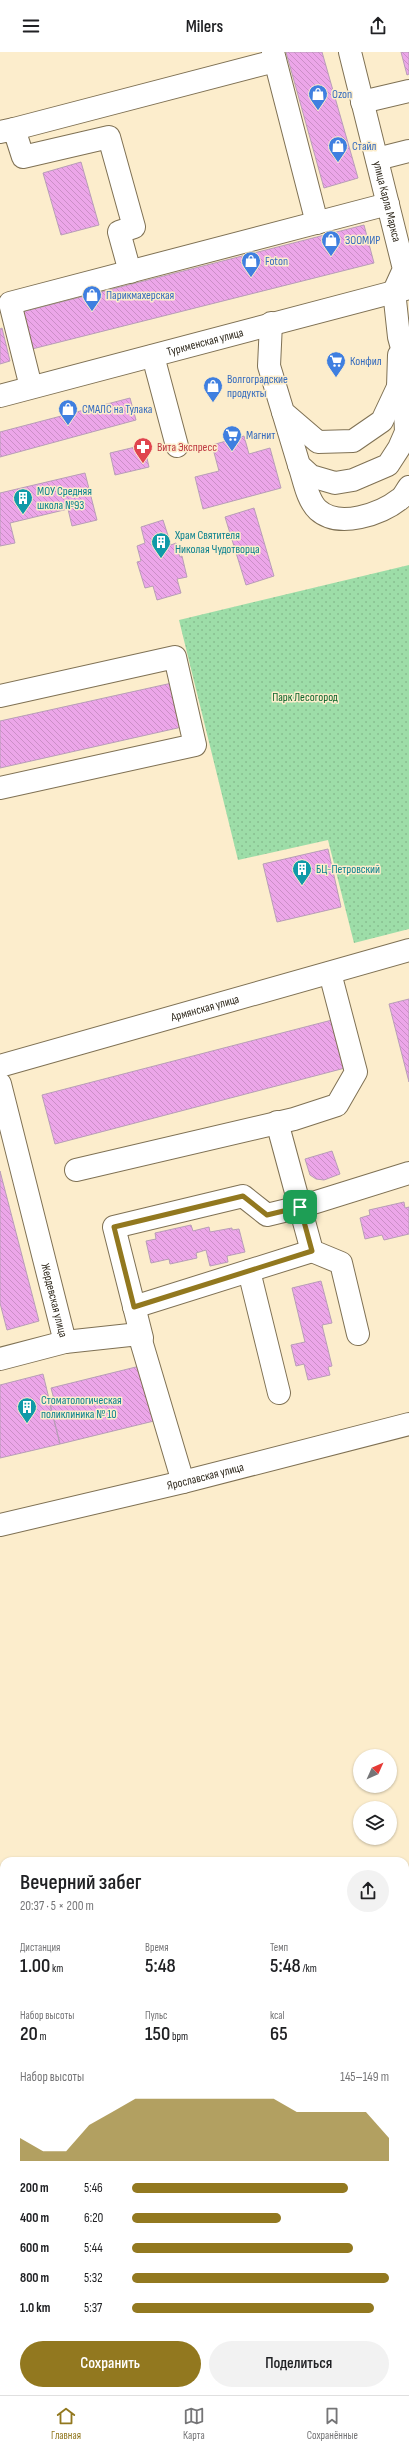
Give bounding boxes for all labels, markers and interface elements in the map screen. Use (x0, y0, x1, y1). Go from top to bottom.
icon: menu (20, 15, 42, 37)
icon: share (367, 15, 389, 37)
text: Milers (186, 16, 223, 37)
shop icon: Ozon (307, 83, 329, 111)
place label: Ozon (332, 87, 352, 102)
shop icon: Стайл (327, 135, 349, 163)
place label: Стайл (352, 139, 377, 154)
street label: улица Карла Маркса (369, 160, 404, 244)
shop icon: ЗООМИР (320, 229, 342, 257)
place label: ЗООМИР (345, 233, 380, 248)
shop icon: Foton (240, 250, 262, 278)
place label: Foton (265, 254, 288, 269)
shop icon: Парикмахерская (81, 284, 103, 312)
place label: Парикмахерская (106, 288, 175, 303)
street label: Туркменская улица (165, 325, 245, 360)
supermarket icon: Конфил (325, 350, 347, 378)
place label: Конфил (350, 354, 382, 369)
place label: Волгоградские продукты (227, 372, 288, 401)
shop icon: Волгоградские продукты (202, 375, 224, 403)
shop icon: СМАЛС на Тулака (57, 398, 79, 426)
place label: СМАЛС на Тулака (82, 402, 153, 417)
supermarket icon: Магнит (221, 424, 243, 452)
place label: Магнит (246, 428, 275, 443)
pharmacy icon: Вита Экспресс (132, 436, 154, 464)
place label: Вита Экспресс (157, 440, 217, 455)
place label: МОУ Средняя школа №93 (37, 484, 92, 513)
building icon: МОУ Средняя школа №93 (12, 487, 34, 515)
place label: Храм Святителя Николая Чудотворца (174, 528, 260, 557)
building icon: Храм Святителя Николая Чудотворца (150, 531, 172, 559)
park label: Парк Лесогород (272, 690, 338, 705)
building icon: БЦ-Петровский (291, 858, 313, 886)
place label: БЦ-Петровский (316, 862, 380, 877)
street label: Армянская улица (168, 991, 241, 1025)
pin (283, 1190, 317, 1224)
icon: arrive (289, 1196, 311, 1218)
street label: Жердевская улица (37, 1262, 71, 1339)
place label: Стоматологическая поликлиника № 10 (41, 1393, 122, 1422)
building icon: Стоматологическая поликлиника № 10 (16, 1396, 38, 1424)
street label: Ярославская улица (166, 1460, 246, 1494)
north arrow (353, 1749, 397, 1793)
map controls (353, 1749, 397, 1845)
button: layers (353, 1801, 397, 1845)
text: Вечерний забег (20, 1869, 142, 1896)
button: share (347, 1870, 389, 1912)
text: 20:37 · 5 × 200 m (20, 1898, 94, 1914)
text: Дистанция (20, 1941, 60, 1954)
text: Время (145, 1941, 169, 1954)
text: Темп (270, 1941, 288, 1954)
text: 1.00 (20, 1954, 50, 1978)
text: 5:48 (145, 1954, 176, 1978)
text: 5:48 (270, 1954, 301, 1978)
text: km (50, 1962, 63, 1975)
text: /km (301, 1962, 317, 1975)
text: Набор высоты (20, 2009, 74, 2022)
text: Пульс (145, 2009, 167, 2022)
text: kcal (270, 2009, 285, 2022)
text: 20 (20, 2022, 38, 2046)
text: 150 (145, 2022, 170, 2046)
text: 65 (270, 2022, 288, 2046)
text: m (38, 2030, 47, 2043)
text: bpm (170, 2030, 188, 2043)
text: Набор высоты (20, 2069, 84, 2085)
text: 145–149 m (340, 2069, 389, 2085)
text: 200 m (20, 2180, 49, 2196)
text: 5:46 (84, 2180, 103, 2196)
text: 400 m (20, 2210, 49, 2226)
text: 6:20 (84, 2210, 103, 2226)
text: 600 m (20, 2240, 49, 2256)
text: 5:44 (84, 2240, 103, 2256)
text: 800 m (20, 2270, 49, 2286)
text: 5:32 (84, 2270, 103, 2286)
text: 1.0 km (20, 2300, 50, 2316)
text: 5:37 (84, 2300, 102, 2316)
button: Сохранить (20, 2341, 201, 2387)
button: Поделиться (209, 2341, 389, 2387)
tab: Главная (51, 2405, 81, 2442)
tab: Карта (183, 2405, 205, 2442)
tab: Сохранённые (307, 2405, 358, 2442)

